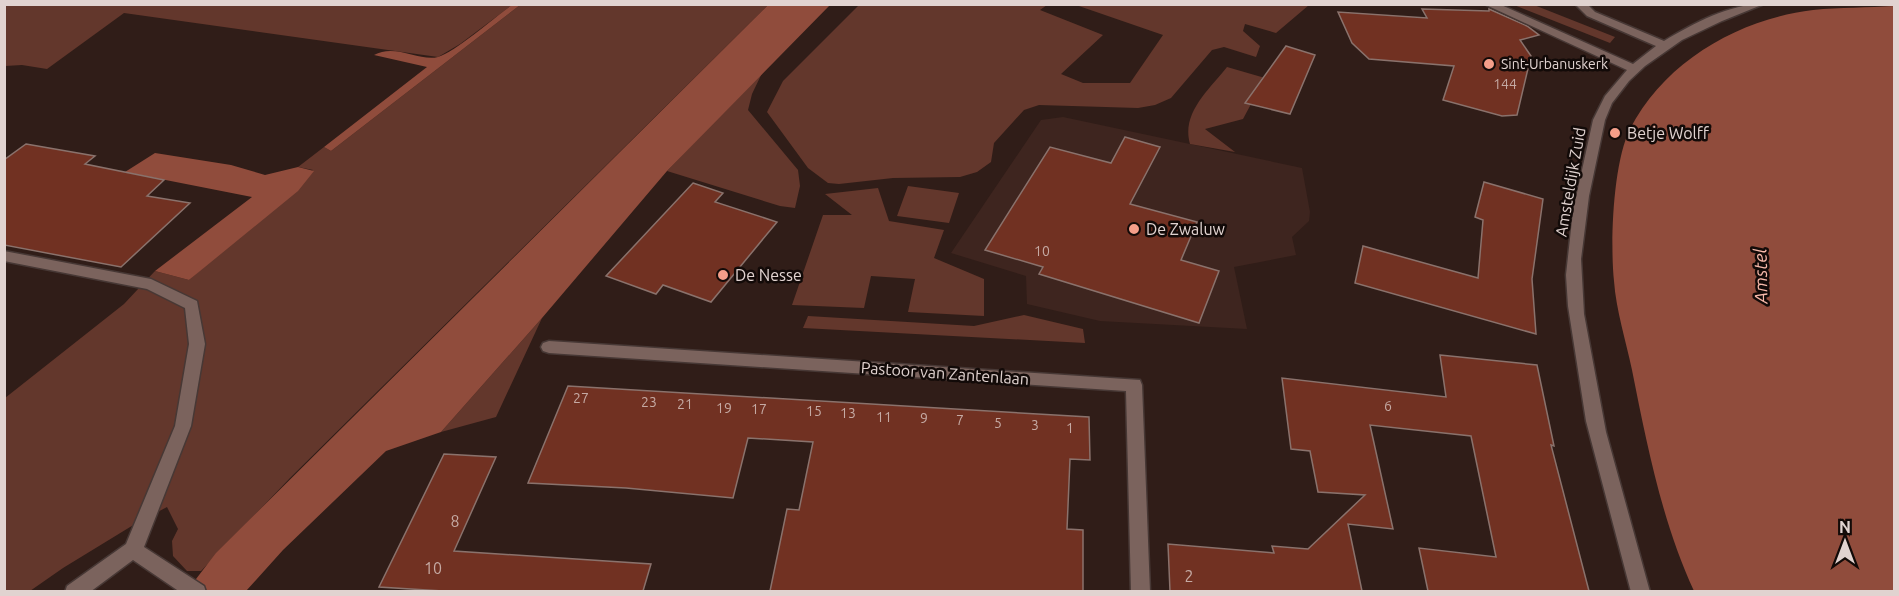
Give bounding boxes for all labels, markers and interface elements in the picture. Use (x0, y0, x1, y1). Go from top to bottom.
place label: Sint-Urbanuskerk (1501, 56, 1608, 72)
marker: Sint-Urbanuskerk (1482, 57, 1496, 71)
house number: 144 (1493, 76, 1517, 92)
place label: Betje Wolff (1627, 124, 1710, 142)
street label: Amsteldijk Zuid (1552, 126, 1588, 238)
marker: Betje Wolff (1608, 126, 1622, 140)
place label: De Zwaluw (1146, 220, 1226, 238)
marker: De Zwaluw (1127, 222, 1141, 236)
house number: 10 (1034, 243, 1050, 259)
water label: Amstel (1750, 248, 1770, 305)
place label: De Nesse (735, 266, 802, 284)
marker: De Nesse (716, 268, 730, 282)
street label: Pastoor van Zantenlaan (860, 358, 1030, 388)
house number: 27 (573, 390, 589, 406)
house number: 23 (641, 394, 657, 410)
house number: 21 (677, 396, 693, 412)
house number: 6 (1384, 398, 1392, 414)
house number: 19 (716, 400, 732, 416)
house number: 17 (751, 401, 767, 417)
house number: 15 (806, 403, 822, 419)
house number: 13 (840, 405, 856, 421)
house number: 11 (876, 409, 892, 425)
house number: 9 (920, 410, 928, 426)
house number: 7 (956, 412, 964, 428)
house number: 5 (994, 415, 1002, 431)
house number: 3 (1031, 417, 1039, 433)
house number: 1 (1066, 420, 1074, 436)
house number: 8 (450, 512, 460, 530)
north arrow (1815, 512, 1875, 572)
text: N (1839, 518, 1851, 536)
house number: 10 (424, 559, 442, 577)
house number: 2 (1184, 567, 1194, 585)

